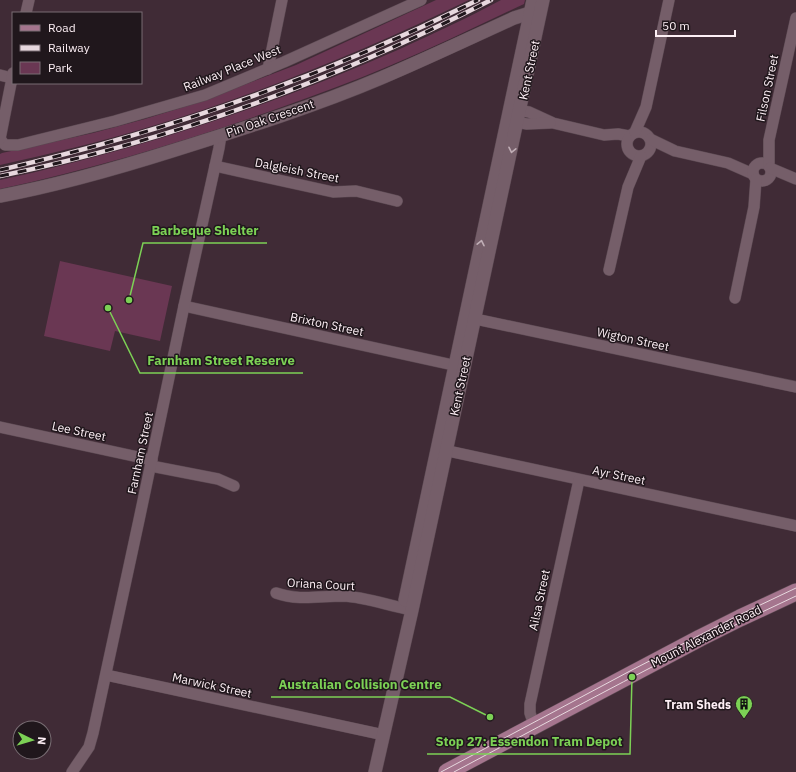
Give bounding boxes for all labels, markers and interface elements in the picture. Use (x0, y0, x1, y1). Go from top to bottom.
legend (12, 12, 142, 84)
scale bar (656, 12, 735, 38)
text: 50 m (662, 18, 690, 33)
text: Road (48, 20, 76, 35)
street label: Kent Street (515, 39, 543, 101)
text: Railway (48, 40, 90, 55)
street label: Railway Place West (181, 42, 283, 94)
street label: Filson Street (753, 53, 781, 123)
text: Park (48, 60, 73, 75)
street label: Pin Oak Crescent (224, 96, 316, 140)
one-way arrow (508, 147, 516, 153)
street label: Dalgleish Street (254, 154, 340, 186)
callout: Barbeque Shelter (143, 218, 267, 243)
text: Barbeque Shelter (151, 222, 259, 239)
one-way arrow (477, 240, 485, 246)
street label: Brixton Street (289, 309, 365, 339)
street label: Wigton Street (596, 324, 670, 354)
callout: Farnham Street Reserve (140, 348, 303, 373)
text: Farnham Street Reserve (147, 352, 295, 369)
street label: Kent Street (446, 355, 474, 417)
street label: Farnham Street (124, 411, 156, 495)
street label: Lee Street (51, 418, 107, 444)
street label: Ayr Street (591, 462, 647, 488)
street label: Ailsa Street (525, 568, 553, 632)
street label: Oriana Court (287, 575, 355, 593)
street label: Mount Alexander Road (648, 602, 764, 670)
street label: Marwick Street (171, 669, 253, 701)
callout: Australian Collision Centre (271, 672, 450, 697)
text: Australian Collision Centre (278, 676, 442, 693)
building icon: Tram Sheds (734, 694, 754, 719)
place label: Tram Sheds (665, 697, 731, 712)
north arrow (12, 720, 52, 760)
callout: Stop 27: Essendon Tram Depot (427, 729, 630, 754)
text: Stop 27: Essendon Tram Depot (436, 733, 622, 750)
text: N (35, 736, 49, 745)

